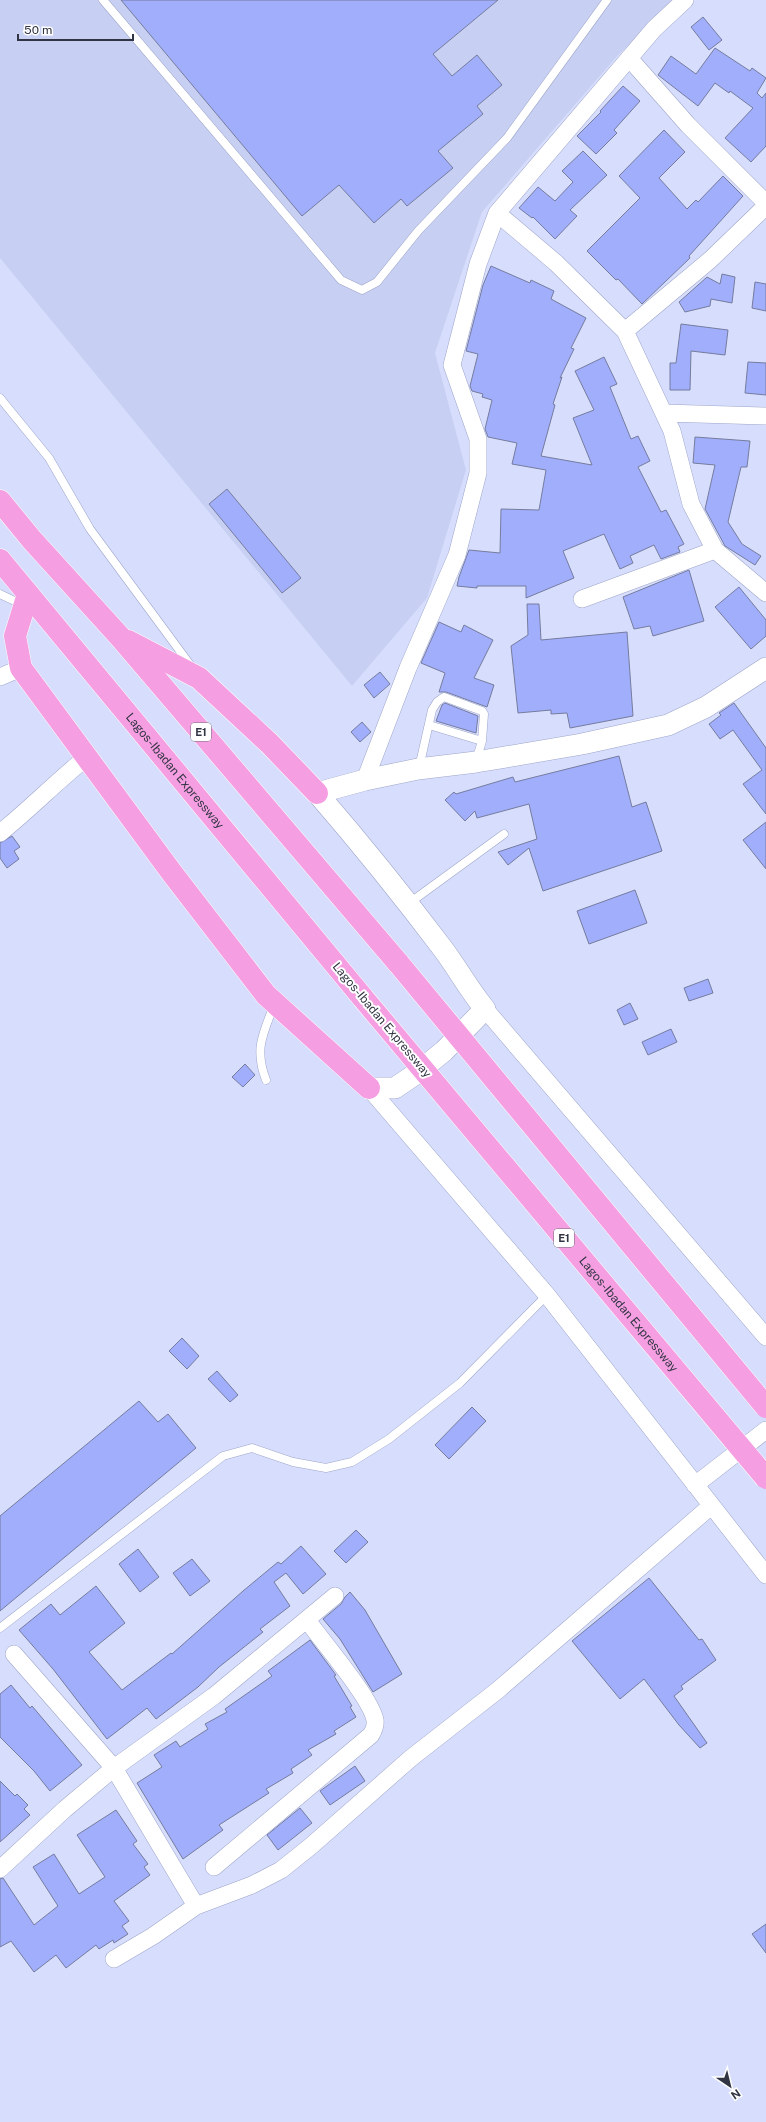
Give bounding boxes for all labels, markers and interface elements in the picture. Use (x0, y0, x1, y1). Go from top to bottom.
scale bar (18, 16, 133, 42)
text: 50 m (24, 23, 52, 37)
street label: Lagos-Ibadan Expressway (123, 710, 227, 832)
road number: E1 (191, 723, 211, 741)
street label: Lagos-Ibadan Expressway (330, 960, 435, 1081)
road number: E1 (554, 1229, 574, 1247)
street label: Lagos-Ibadan Expressway (576, 1254, 681, 1375)
north arrow (710, 2066, 750, 2106)
text: N (729, 2087, 743, 2102)

